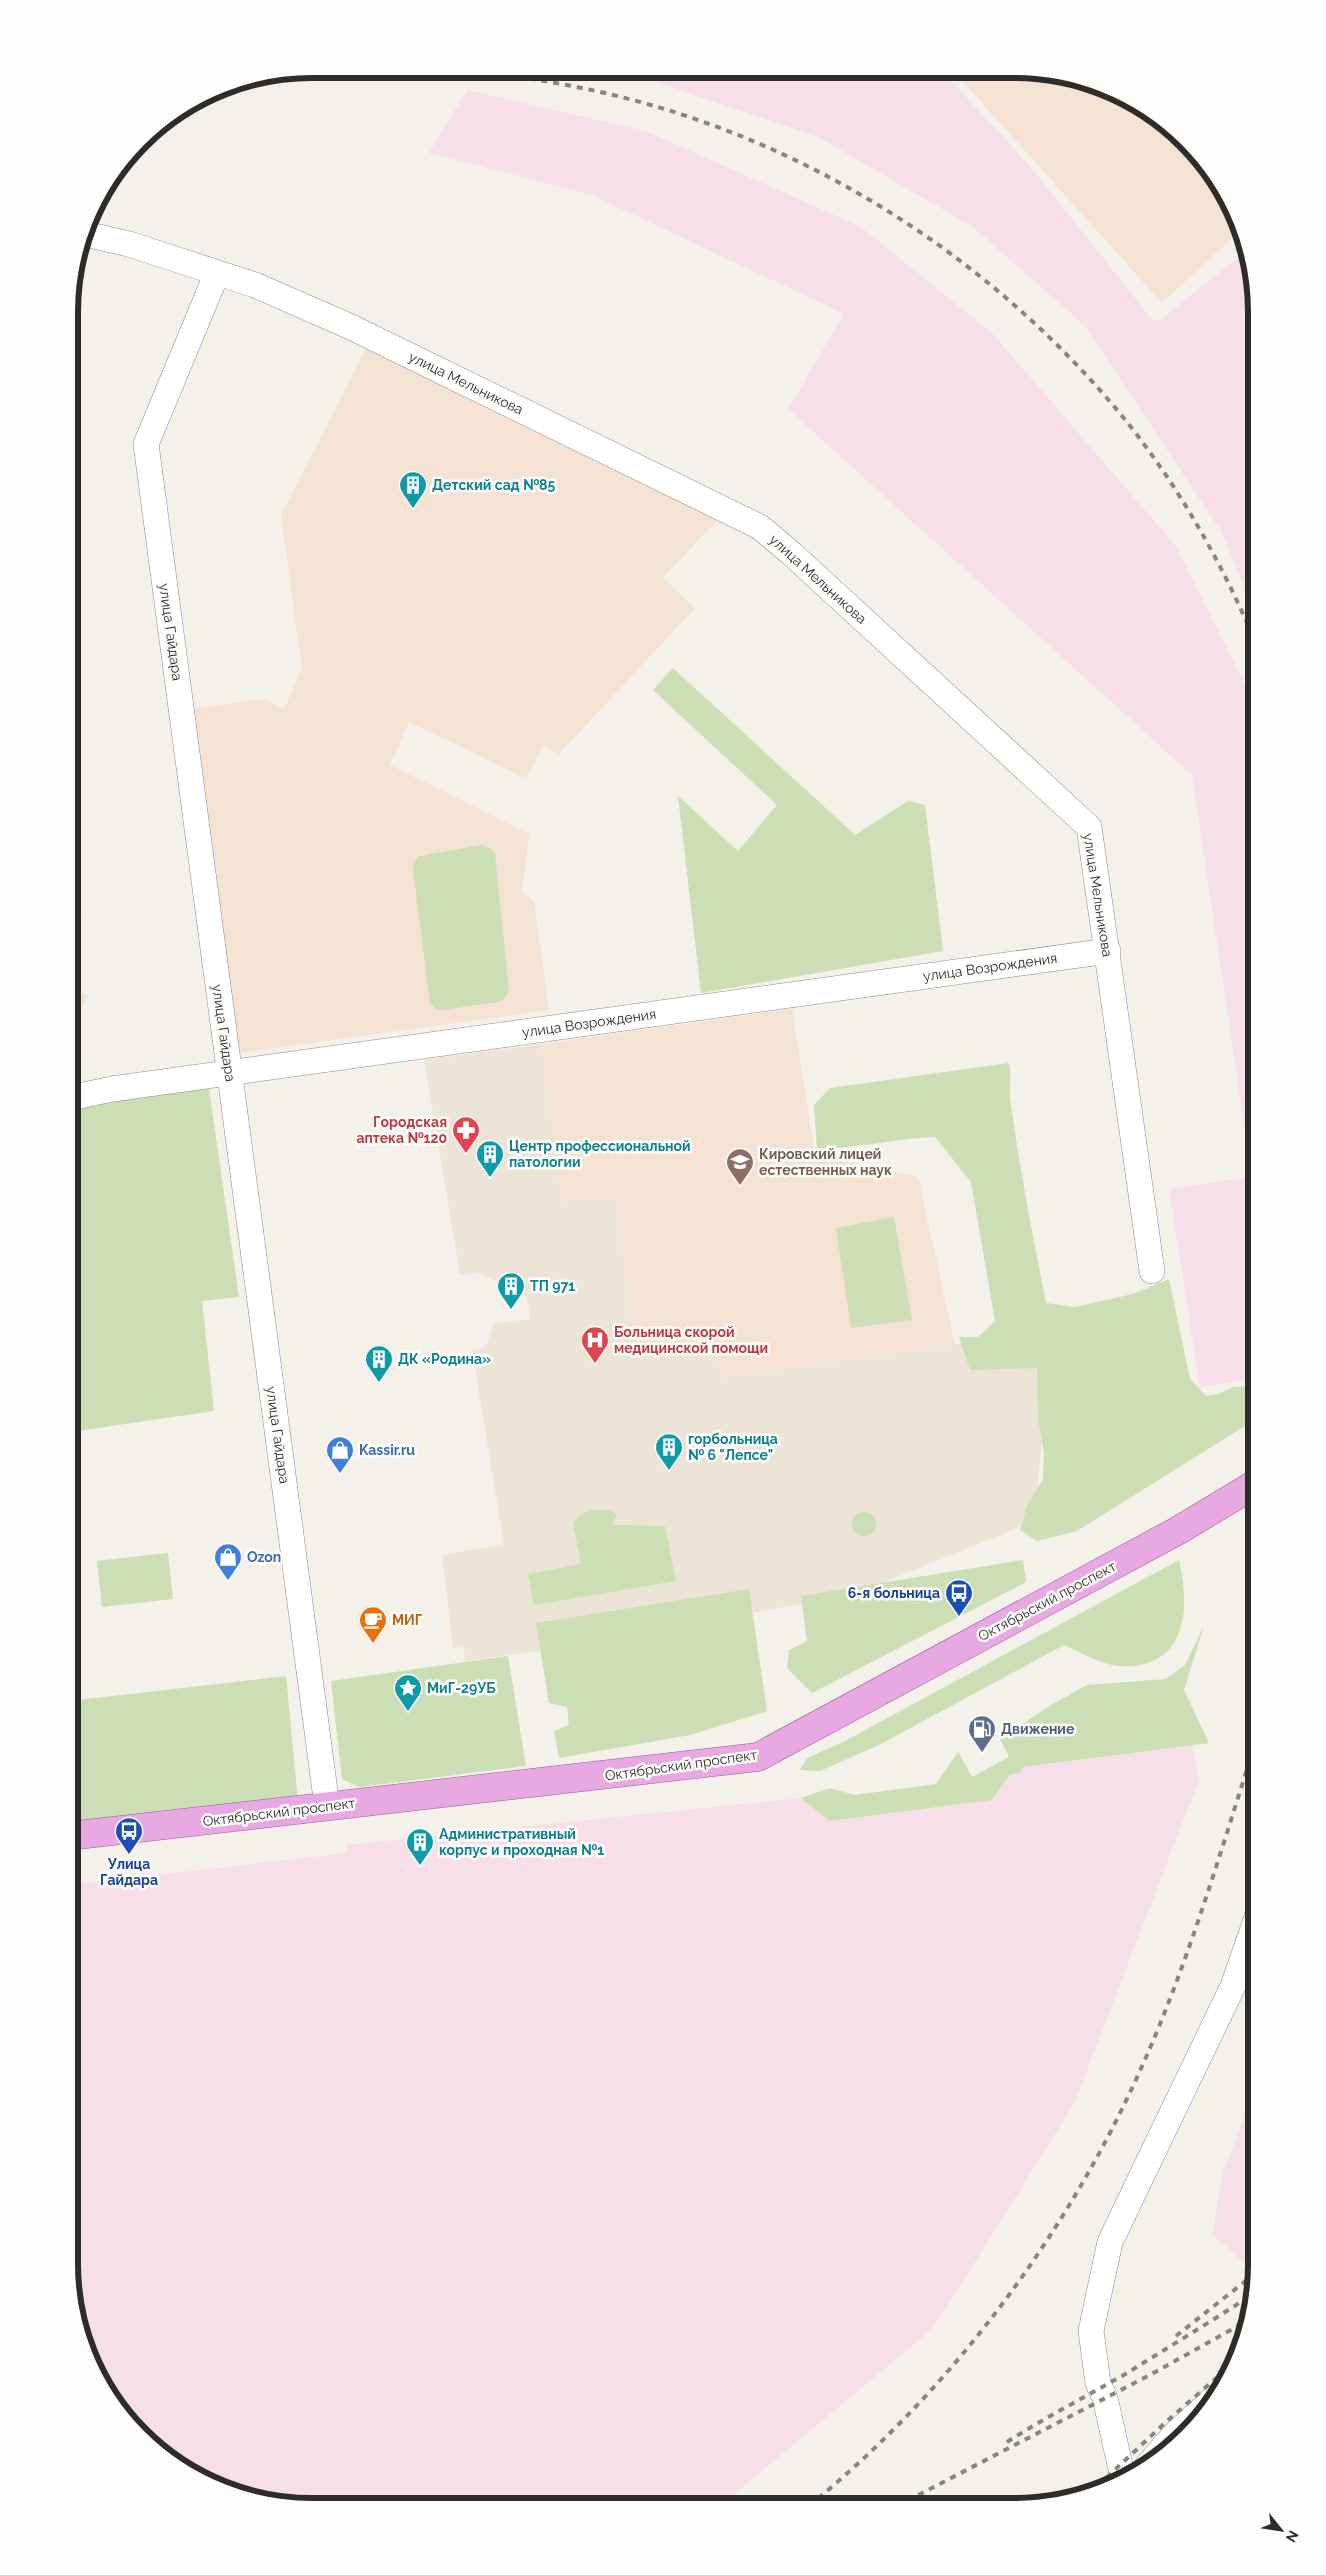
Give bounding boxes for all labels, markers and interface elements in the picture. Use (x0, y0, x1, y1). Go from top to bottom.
street label: улица Мельникова (406, 348, 526, 418)
building icon: Детский сад №85 (398, 470, 428, 509)
place label: Детский сад №85 (432, 477, 556, 493)
street label: улица Мельникова (766, 531, 870, 627)
street label: улица Гайдара (156, 582, 186, 682)
street label: улица Мельникова (1080, 832, 1116, 958)
street label: улица Возрождения (922, 950, 1058, 984)
street label: улица Гайдара (209, 983, 239, 1083)
street label: улица Возрождения (521, 1006, 657, 1040)
place label: Городская аптека №120 (356, 1114, 447, 1146)
pharmacy icon: Городская аптека №120 (451, 1115, 481, 1154)
place label: Центр профессиональной патологии (509, 1138, 691, 1170)
building icon: Центр профессиональной патологии (475, 1139, 505, 1178)
place label: Кировский лицей естественных наук (759, 1146, 892, 1178)
school or university icon: Кировский лицей естественных наук (725, 1147, 755, 1186)
building icon: ТП 971 (496, 1271, 526, 1310)
place label: ТП 971 (530, 1278, 575, 1294)
place label: Больница скорой медицинской помощи (614, 1324, 768, 1356)
hospital icon: Больница скорой медицинской помощи (580, 1325, 610, 1364)
building icon: ДК «Родина» (364, 1344, 394, 1383)
place label: ДК «Родина» (398, 1351, 491, 1367)
street label: улица Гайдара (263, 1385, 293, 1485)
place label: горбольница № 6 "Лепсе" (688, 1431, 778, 1463)
building icon: горбольница № 6 "Лепсе" (654, 1432, 684, 1471)
shop icon: Kassir.ru (325, 1435, 355, 1474)
place label: Kassir.ru (359, 1442, 415, 1458)
shop icon: Ozon (213, 1542, 243, 1581)
place label: Ozon (247, 1549, 281, 1565)
street label: Октябрьский проспект (976, 1558, 1119, 1644)
bus stop icon: 6-я больница (944, 1578, 974, 1617)
place label: 6-я больница (848, 1585, 940, 1601)
cafe icon: МИГ (358, 1605, 388, 1644)
place label: МИГ (392, 1612, 423, 1628)
place icon: МиГ-29УБ (393, 1673, 423, 1712)
place label: МиГ-29УБ (427, 1680, 496, 1696)
fuel station icon: Движение (967, 1714, 997, 1753)
place label: Движение (1001, 1721, 1075, 1737)
street label: Октябрьский проспект (604, 1746, 758, 1784)
street label: Октябрьский проспект (202, 1795, 356, 1829)
bus stop icon: Улица Гайдара (114, 1816, 144, 1855)
place label: Административный корпус и проходная №1 (439, 1826, 604, 1858)
building icon: Административный корпус и проходная №1 (405, 1827, 435, 1866)
place label: Улица Гайдара (100, 1856, 158, 1888)
north arrow (1256, 2505, 1306, 2555)
text: N (1283, 2528, 1302, 2545)

